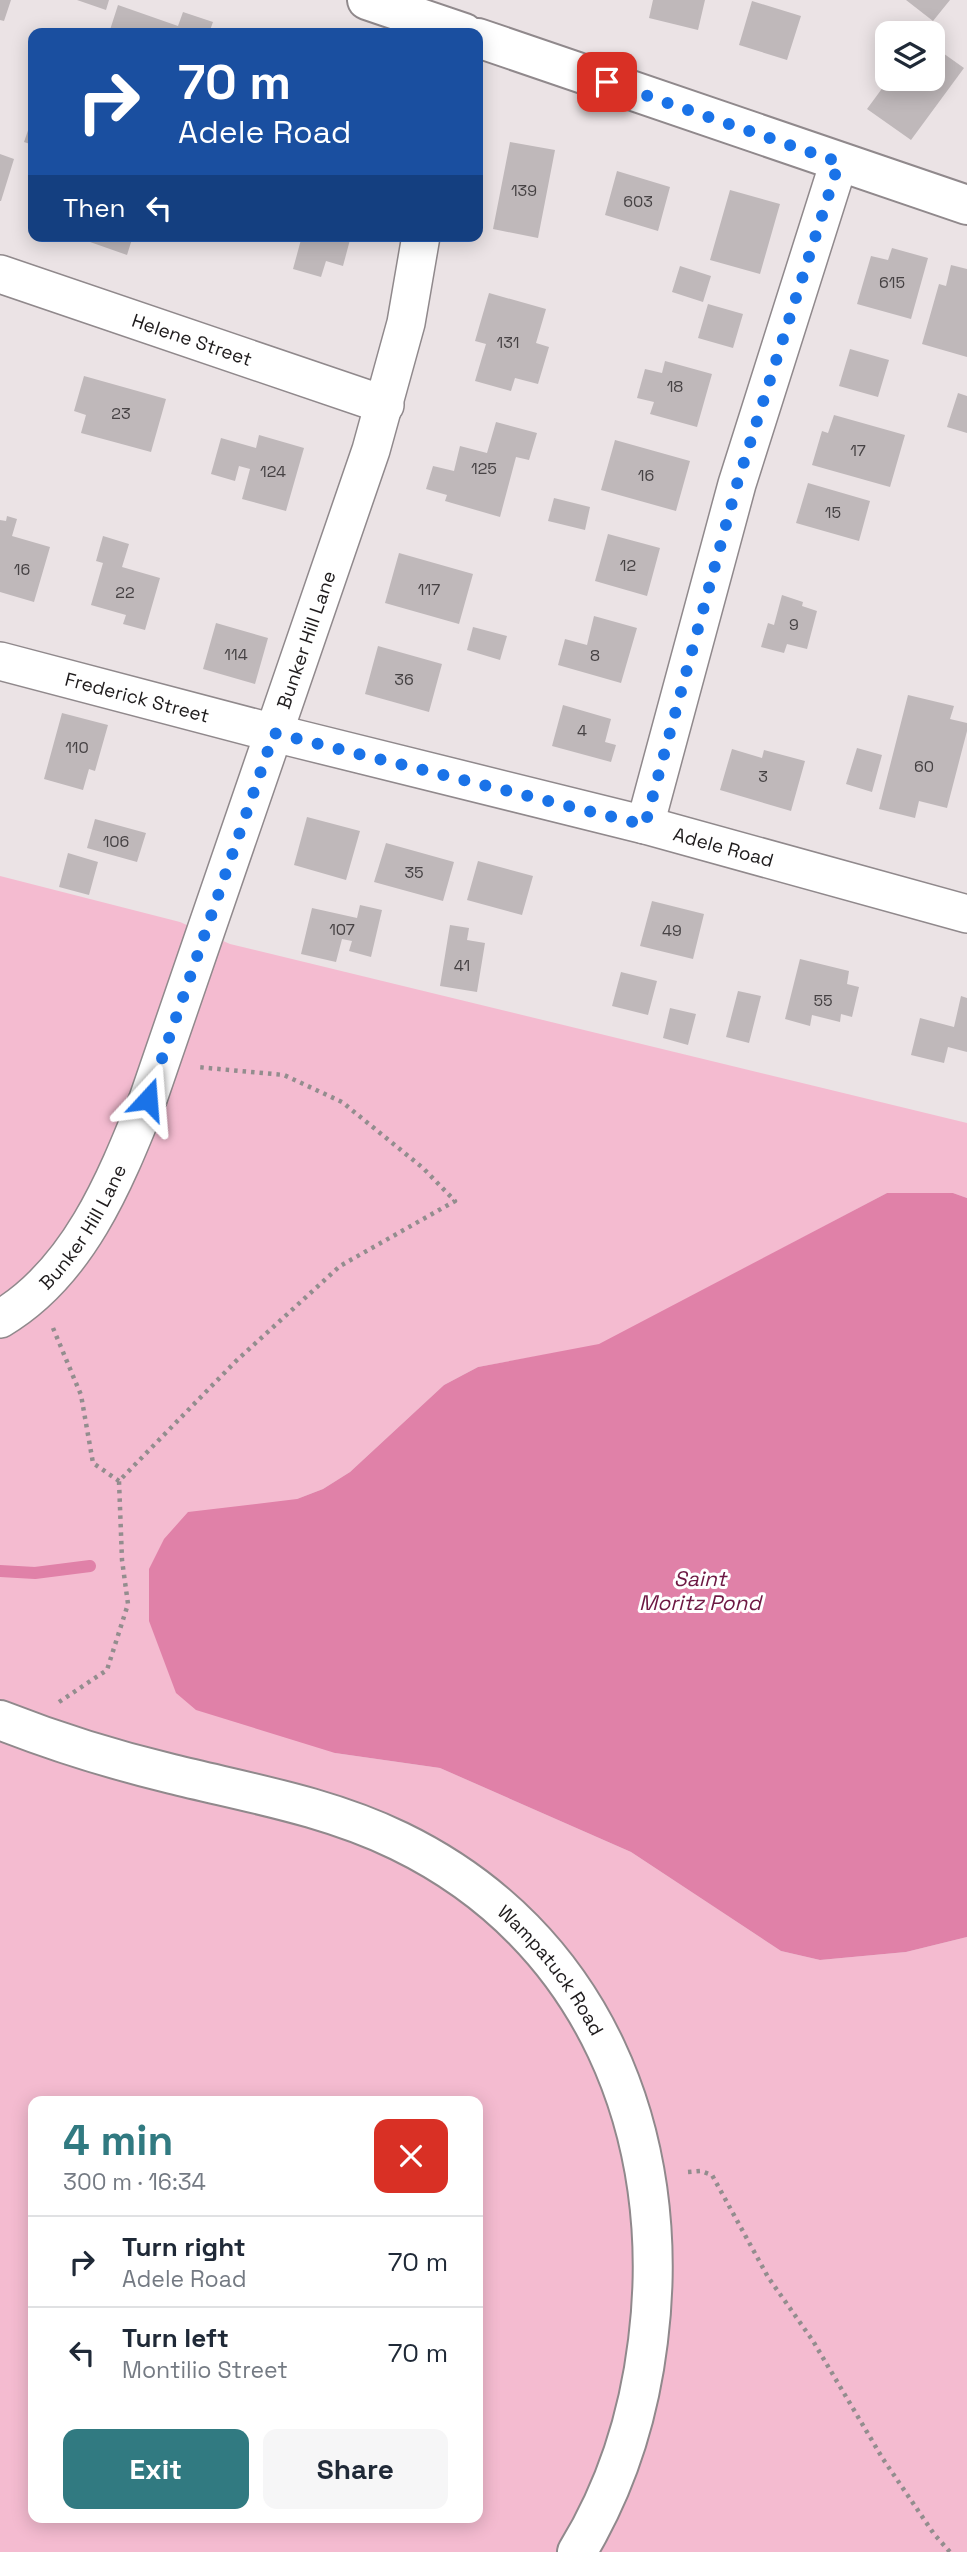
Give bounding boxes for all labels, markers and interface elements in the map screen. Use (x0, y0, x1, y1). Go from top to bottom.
map controls (875, 21, 945, 91)
button: layers (875, 21, 945, 91)
text: 70 m (178, 51, 291, 113)
pin (577, 52, 637, 112)
icon: right (63, 56, 154, 147)
icon: arrive (588, 63, 626, 101)
text: Adele Road (178, 112, 351, 152)
house number: 139 (511, 180, 537, 201)
icon: left (140, 189, 178, 227)
text: Then (63, 191, 126, 225)
house number: 603 (623, 191, 653, 212)
house number: 615 (879, 272, 905, 293)
street label: Helene Street (129, 308, 255, 372)
house number: 131 (497, 332, 519, 353)
house number: 18 (667, 376, 683, 397)
house number: 23 (111, 403, 131, 424)
house number: 17 (850, 440, 866, 461)
house number: 125 (471, 458, 497, 479)
house number: 124 (260, 461, 286, 482)
house number: 16 (638, 465, 654, 486)
house number: 15 (825, 502, 841, 523)
house number: 12 (620, 555, 636, 576)
house number: 16 (14, 559, 30, 580)
street label: Bunker Hill Lane (271, 567, 342, 712)
house number: 117 (418, 579, 440, 600)
house number: 22 (115, 582, 135, 603)
house number: 9 (789, 614, 799, 635)
house number: 114 (224, 644, 248, 665)
house number: 8 (590, 645, 600, 666)
street label: Frederick Street (62, 667, 212, 729)
house number: 36 (394, 669, 414, 690)
house number: 4 (577, 720, 587, 741)
house number: 110 (65, 737, 89, 758)
house number: 60 (914, 756, 934, 777)
house number: 3 (758, 766, 768, 787)
street label: Adele Road (670, 821, 776, 873)
house number: 106 (103, 831, 129, 852)
house number: 35 (404, 862, 424, 883)
house number: 107 (329, 919, 355, 940)
house number: 49 (662, 920, 682, 941)
house number: 41 (454, 955, 470, 976)
house number: 55 (813, 990, 833, 1011)
position arrow (111, 1062, 185, 1136)
street label: Bunker Hill Lane (34, 1160, 132, 1295)
water label: Saint Moritz Pond (639, 1565, 763, 1616)
street label: Wampatuck Road (492, 1899, 609, 2040)
text: 4 min (63, 2114, 173, 2167)
button: close (374, 2119, 448, 2193)
text: 300 m · 16:34 (63, 2167, 206, 2197)
text: Turn right (122, 2230, 246, 2264)
icon: right (63, 2243, 101, 2281)
text: 70 m (388, 2245, 448, 2279)
text: Adele Road (122, 2264, 247, 2294)
text: Turn left (122, 2321, 229, 2355)
icon: left (63, 2334, 101, 2372)
text: 70 m (388, 2336, 448, 2370)
text: Montilio Street (122, 2355, 288, 2385)
button: Exit (63, 2429, 249, 2509)
button: Share (263, 2429, 448, 2509)

